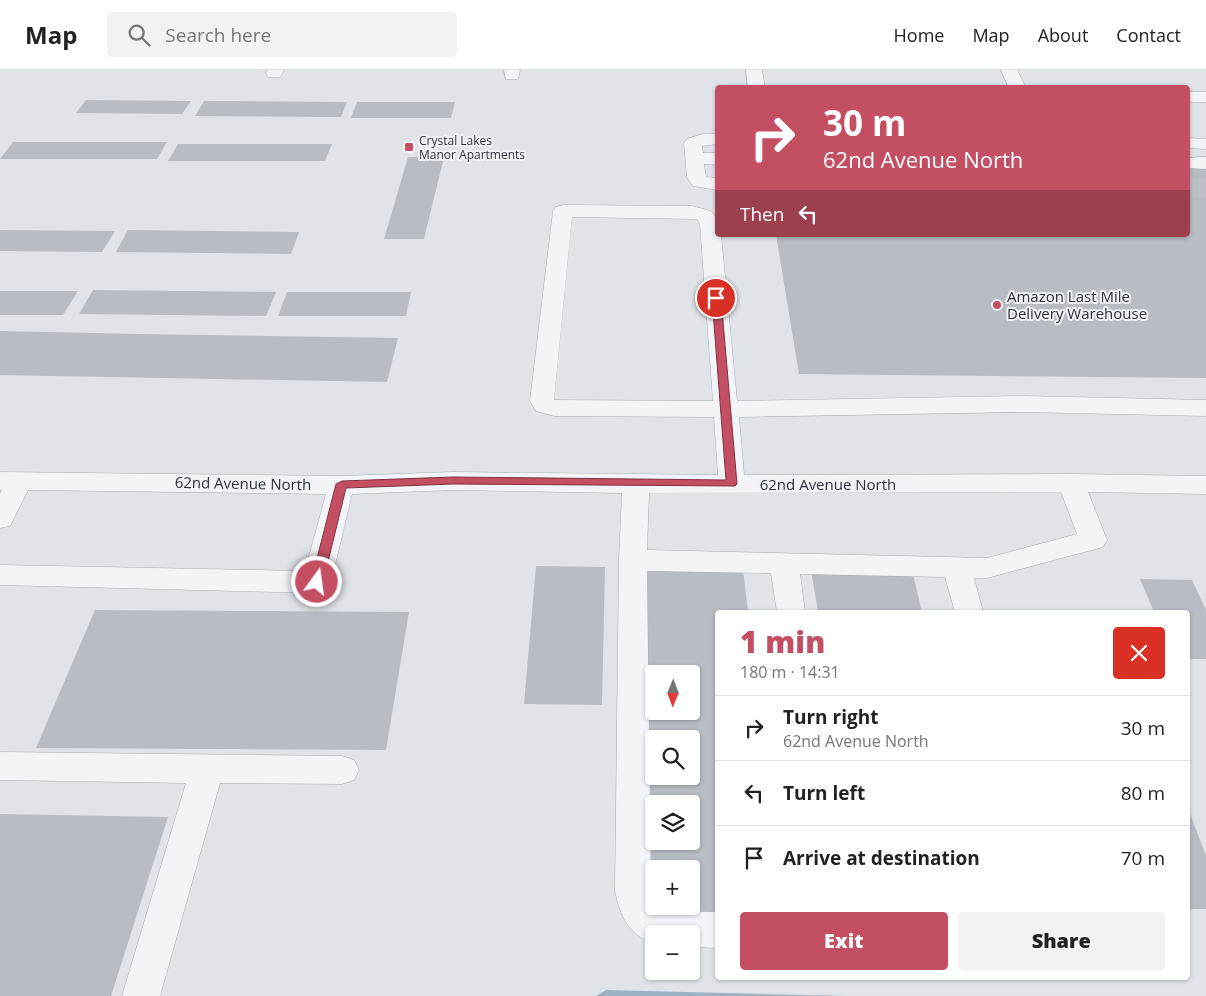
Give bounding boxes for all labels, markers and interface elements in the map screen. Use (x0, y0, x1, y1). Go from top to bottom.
search box (107, 12, 457, 57)
text: Map (25, 18, 77, 51)
icon: search (125, 21, 153, 49)
text: Search here (165, 22, 271, 48)
text: Home (894, 23, 944, 47)
text: Map (972, 23, 1010, 47)
text: About (1038, 23, 1088, 47)
text: Contact (1116, 23, 1181, 47)
text: 30 m (823, 99, 906, 146)
icon: right (740, 105, 805, 170)
place label: Crystal Lakes Manor Apartments (419, 132, 525, 163)
marker: Crystal Lakes Manor Apartments (403, 141, 415, 153)
text: 62nd Avenue North (823, 144, 1023, 174)
icon: left (794, 200, 822, 228)
text: Then (740, 201, 784, 227)
pin (695, 277, 737, 319)
icon: arrive (702, 284, 730, 312)
place label: Amazon Last Mile Delivery Warehouse (1007, 286, 1147, 323)
marker: Amazon Last Mile Delivery Warehouse (991, 299, 1003, 311)
street label: 62nd Avenue North (175, 472, 311, 494)
street label: 62nd Avenue North (760, 474, 896, 494)
position arrow (290, 555, 342, 607)
text: 1 min (740, 621, 825, 662)
button: close (1113, 627, 1165, 679)
text: 180 m · 14:31 (740, 661, 840, 683)
north arrow (645, 665, 700, 720)
map controls (645, 665, 700, 980)
text: Turn right (783, 704, 878, 730)
icon: right (740, 714, 768, 742)
text: 30 m (1121, 715, 1165, 741)
button: search (645, 730, 700, 785)
text: 62nd Avenue North (783, 730, 929, 752)
icon: left (740, 779, 768, 807)
text: Turn left (783, 780, 865, 806)
text: 80 m (1121, 780, 1165, 806)
button: layers (645, 795, 700, 850)
icon: arrive (740, 844, 768, 872)
text: Arrive at destination (783, 845, 980, 871)
text: 70 m (1121, 845, 1165, 871)
button: + (645, 860, 700, 915)
button: Exit (740, 912, 948, 970)
button: Share (958, 912, 1165, 970)
button: − (645, 925, 700, 980)

